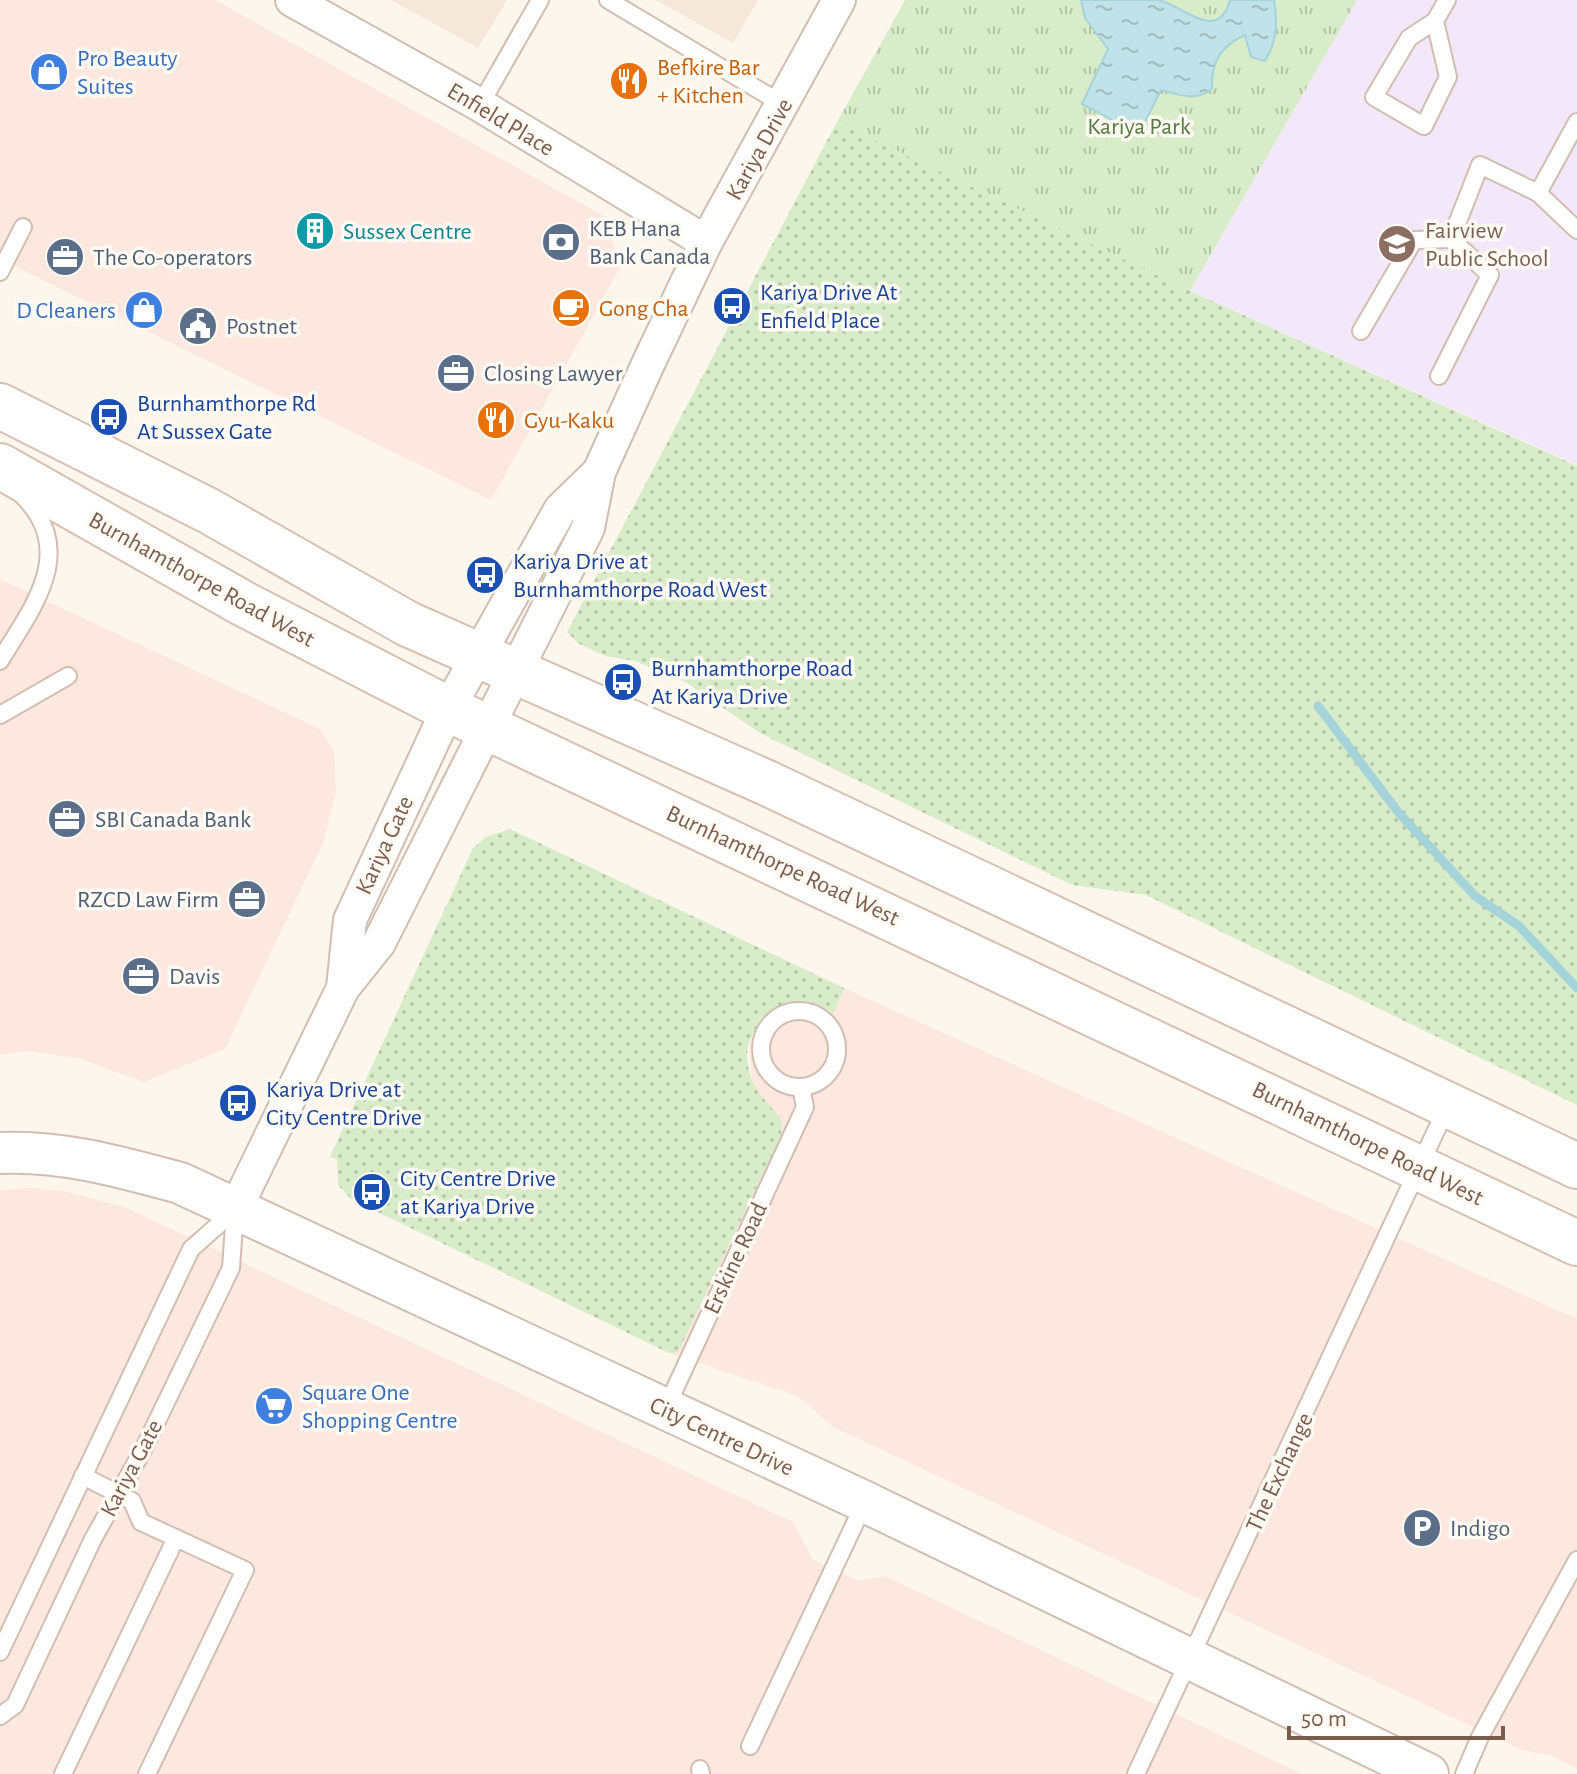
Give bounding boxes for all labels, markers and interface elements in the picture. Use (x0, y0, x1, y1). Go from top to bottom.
place label: Pro Beauty Suites (77, 47, 178, 99)
shop icon: Pro Beauty Suites (28, 51, 70, 93)
place label: Befkire Bar + Kitchen (657, 56, 760, 108)
restaurant icon: Befkire Bar + Kitchen (608, 60, 650, 102)
street label: Enfield Place (443, 79, 558, 161)
street label: Kariya Drive (722, 95, 798, 204)
park label: Kariya Park (1087, 115, 1191, 139)
building icon: Sussex Centre (294, 210, 336, 252)
place label: KEB Hana Bank Canada (589, 217, 710, 269)
place label: Fairview Public School (1425, 219, 1549, 271)
place label: Sussex Centre (343, 220, 472, 244)
bank icon: KEB Hana Bank Canada (540, 221, 582, 263)
school or university icon: Fairview Public School (1376, 223, 1418, 265)
office icon: The Co-operators (44, 236, 86, 278)
place label: The Co-operators (93, 246, 252, 270)
place label: Kariya Drive At Enfield Place (760, 281, 897, 333)
bus stop icon: Kariya Drive At Enfield Place (711, 285, 753, 327)
cafe icon: Gong Cha (550, 287, 592, 329)
shop icon: D Cleaners (123, 289, 165, 331)
place label: Gong Cha (599, 297, 689, 321)
place label: D Cleaners (16, 299, 116, 323)
public building icon: Postnet (177, 305, 219, 347)
place label: Postnet (226, 315, 297, 339)
office icon: Closing Lawyer (435, 352, 477, 394)
place label: Closing Lawyer (484, 362, 623, 386)
place label: Burnhamthorpe Rd At Sussex Gate (137, 392, 316, 444)
bus stop icon: Burnhamthorpe Rd At Sussex Gate (88, 396, 130, 438)
restaurant icon: Gyu-Kaku (475, 399, 517, 441)
place label: Gyu-Kaku (524, 409, 614, 433)
street label: Burnhamthorpe Road West (85, 508, 319, 652)
place label: Kariya Drive at Burnhamthorpe Road West (513, 550, 767, 602)
bus stop icon: Kariya Drive at Burnhamthorpe Road West (464, 554, 506, 596)
place label: Burnhamthorpe Road At Kariya Drive (651, 657, 853, 709)
bus stop icon: Burnhamthorpe Road At Kariya Drive (602, 661, 644, 703)
street label: Kariya Gate (352, 792, 418, 898)
office icon: SBI Canada Bank (46, 798, 88, 840)
street label: Burnhamthorpe Road West (662, 801, 903, 931)
place label: SBI Canada Bank (95, 808, 251, 832)
office icon: RZCD Law Firm (226, 878, 268, 920)
place label: RZCD Law Firm (77, 888, 219, 912)
office icon: Davis (120, 955, 162, 997)
place label: Davis (169, 965, 220, 989)
street label: Burnhamthorpe Road West (1248, 1077, 1487, 1210)
place label: Kariya Drive at City Centre Drive (266, 1078, 422, 1130)
bus stop icon: Kariya Drive at City Centre Drive (217, 1082, 259, 1124)
place label: City Centre Drive at Kariya Drive (400, 1167, 556, 1219)
bus stop icon: City Centre Drive at Kariya Drive (351, 1171, 393, 1213)
street label: Erskine Road (700, 1199, 772, 1318)
place label: Square One Shopping Centre (302, 1381, 458, 1433)
supermarket icon: Square One Shopping Centre (253, 1385, 295, 1427)
street label: City Centre Drive (646, 1393, 797, 1481)
street label: The Exchange (1242, 1409, 1318, 1536)
street label: Kariya Gate (96, 1416, 167, 1521)
parking icon: Indigo (1401, 1507, 1443, 1549)
place label: Indigo (1450, 1517, 1510, 1541)
scale bar (1289, 1690, 1503, 1740)
text: 50 m (1301, 1707, 1347, 1731)

